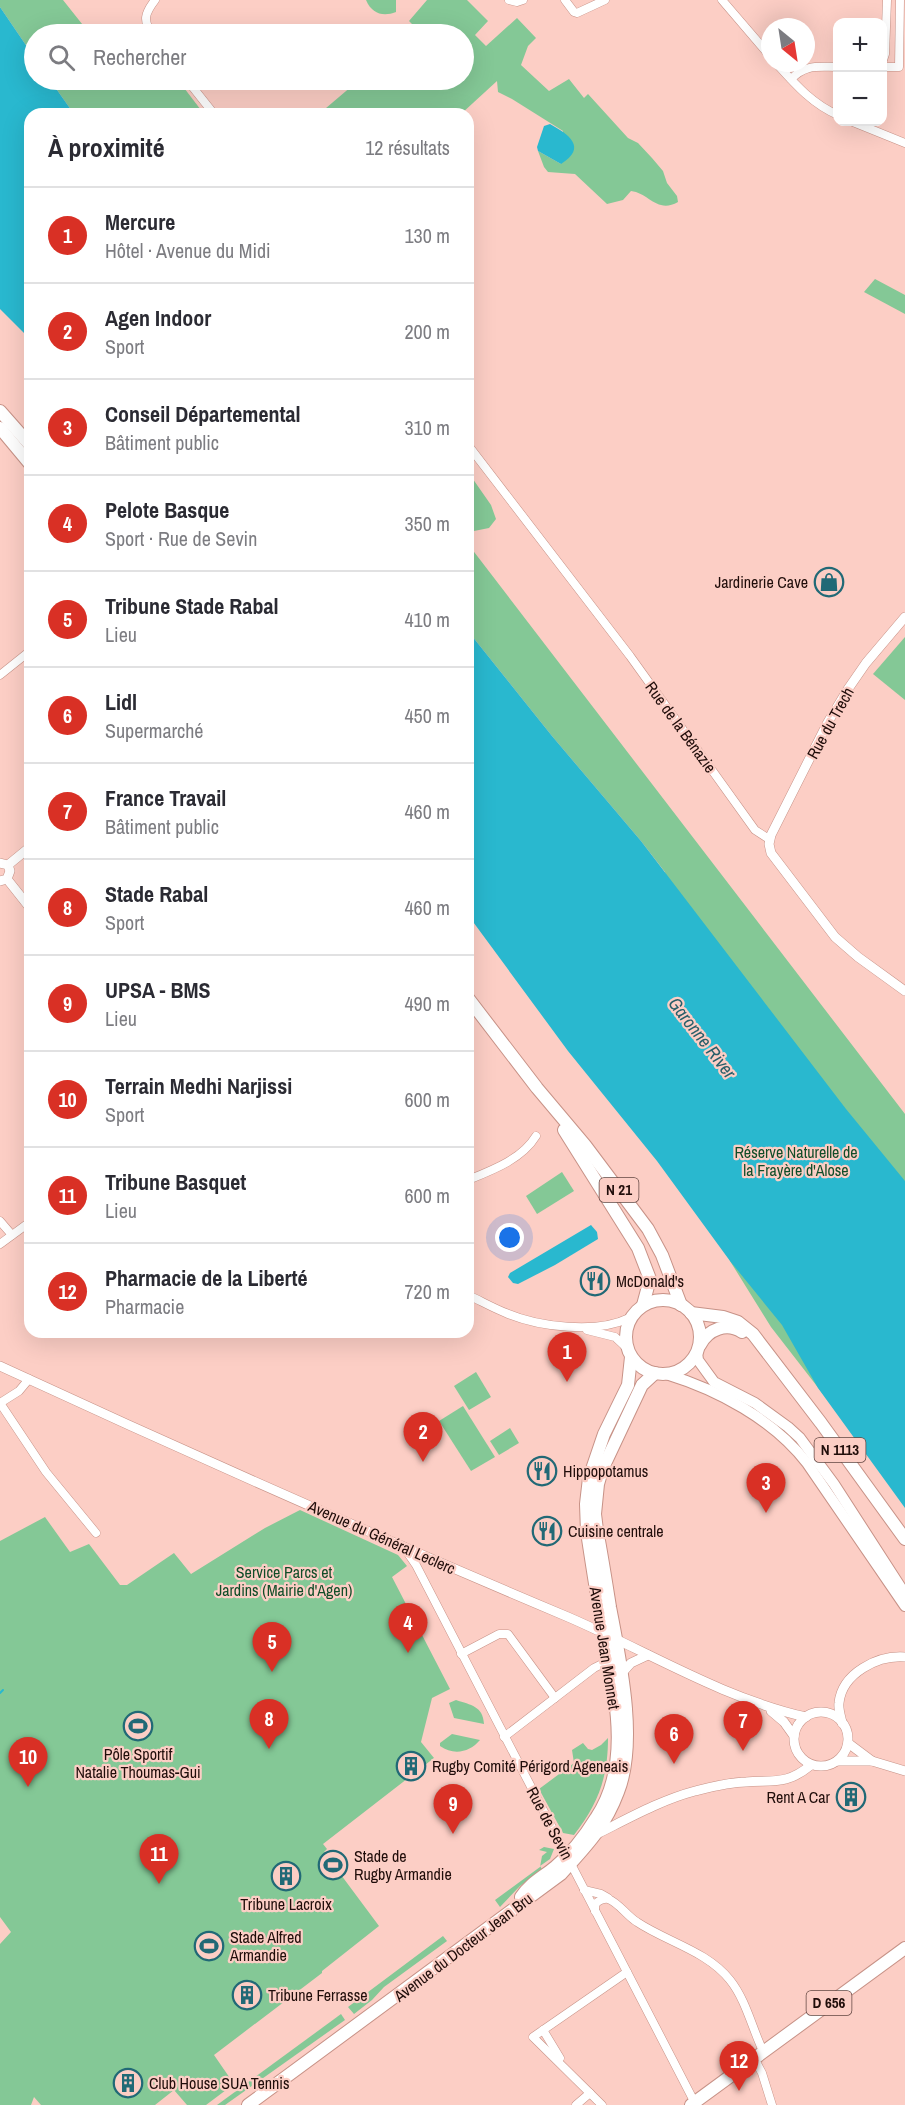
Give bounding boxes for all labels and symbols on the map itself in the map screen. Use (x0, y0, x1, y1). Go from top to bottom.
north arrow (761, 18, 815, 72)
shop icon: Jardinerie Cave (813, 566, 845, 598)
place label: Jardinerie Cave (715, 571, 808, 593)
street label: Rue de la Bénazie (640, 677, 722, 777)
street label: Rue du Trech (801, 683, 859, 763)
water label: Garonne River (663, 992, 743, 1084)
park label: Réserve Naturelle de la Frayère d'Alose (734, 1141, 858, 1181)
road number: N 21 (600, 1178, 638, 1202)
your location (495, 1223, 524, 1252)
restaurant icon: McDonald's (579, 1265, 611, 1297)
place label: McDonald's (616, 1270, 684, 1292)
pin: 1 (548, 1332, 586, 1382)
pin: 2 (404, 1412, 442, 1462)
road number: N 1113 (814, 1438, 866, 1462)
restaurant icon: Hippopotamus (526, 1455, 558, 1487)
place label: Hippopotamus (563, 1460, 648, 1482)
pin: 3 (746, 1464, 786, 1513)
street label: Avenue du Général Leclerc (304, 1494, 459, 1580)
restaurant icon: Cuisine centrale (531, 1515, 563, 1547)
place label: Cuisine centrale (568, 1520, 664, 1542)
park label: Service Parcs et Jardins (Mairie d'Agen) (216, 1561, 352, 1601)
street label: Avenue Jean Monnet (584, 1584, 626, 1711)
pin: 4 (388, 1604, 428, 1653)
pin: 5 (252, 1622, 292, 1672)
pin: 8 (250, 1700, 288, 1749)
pin: 7 (724, 1702, 762, 1751)
sports icon: Pôle Sportif Natalie Thoumas-Gui (122, 1710, 154, 1742)
pin: 6 (654, 1714, 694, 1764)
pin: 10 (9, 1738, 48, 1787)
place label: Pôle Sportif Natalie Thoumas-Gui (75, 1743, 201, 1783)
building icon: Rugby Comité Périgord Ageneais (395, 1750, 427, 1782)
place label: Rugby Comité Périgord Ageneais (432, 1755, 628, 1777)
building icon: Rent A Car (835, 1781, 867, 1813)
street label: Rue de Sevin (522, 1783, 578, 1863)
pin: 9 (434, 1784, 472, 1834)
place label: Rent A Car (767, 1786, 831, 1808)
pin: 11 (140, 1834, 178, 1884)
place label: Stade de Rugby Armandie (354, 1845, 452, 1885)
sports icon: Stade de Rugby Armandie (317, 1849, 349, 1881)
building icon: Tribune Lacroix (270, 1860, 302, 1892)
street label: Avenue du Docteur Jean Bru (388, 1888, 537, 2007)
place label: Tribune Lacroix (240, 1893, 332, 1915)
place label: Stade Alfred Armandie (229, 1926, 302, 1966)
sports icon: Stade Alfred Armandie (193, 1930, 225, 1962)
building icon: Tribune Ferrasse (231, 1979, 263, 2011)
place label: Tribune Ferrasse (268, 1984, 368, 2006)
road number: D 656 (806, 1991, 852, 2015)
pin: 12 (720, 2042, 758, 2091)
building icon: Club House SUA Tennis (112, 2067, 144, 2099)
place label: Club House SUA Tennis (149, 2072, 290, 2094)

